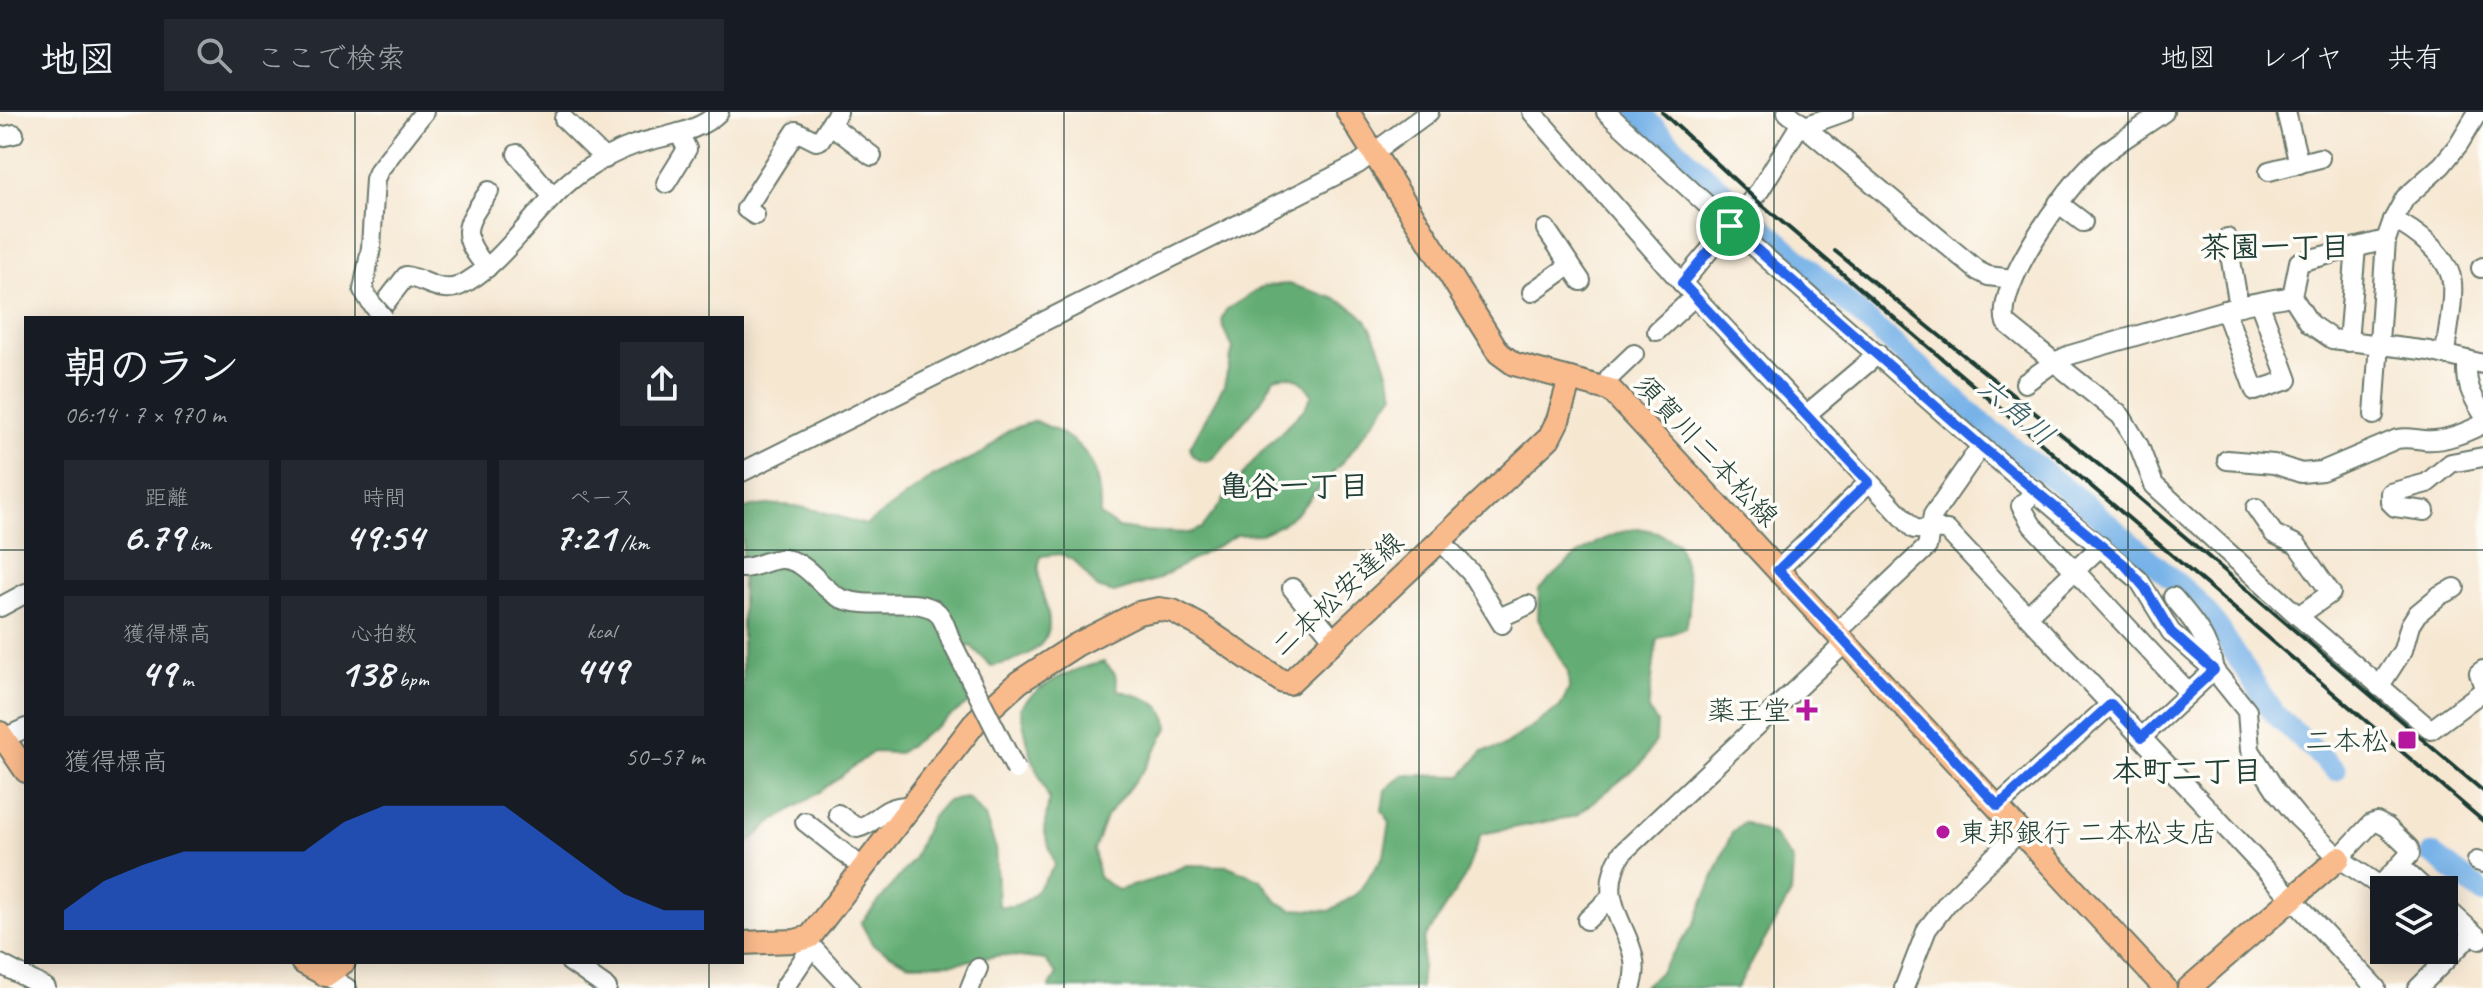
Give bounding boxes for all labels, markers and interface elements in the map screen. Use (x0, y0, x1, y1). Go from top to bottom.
search box (164, 19, 724, 91)
icon: search (192, 33, 236, 77)
text: 地図 (40, 36, 116, 83)
text: ここで検索 (256, 39, 406, 77)
text: 地図 (2160, 40, 2216, 75)
text: レイヤ (2260, 40, 2343, 75)
text: 共有 (2387, 40, 2443, 75)
pin (1696, 192, 1764, 260)
icon: arrive (1708, 204, 1752, 248)
district label: 茶園一丁目 (2200, 228, 2350, 266)
text: 朝のラン (64, 340, 240, 395)
button: share (620, 342, 704, 426)
street label: 須賀川二本松線 (1627, 367, 1786, 534)
water label: 六角川 (1969, 368, 2063, 454)
text: 06:14 · 7 × 970 m (64, 398, 225, 431)
district label: 亀谷一丁目 (1219, 467, 1369, 505)
text: 距離 (145, 484, 189, 512)
text: 時間 (362, 484, 406, 512)
text: ペース (569, 484, 634, 512)
text: 6.79 (122, 512, 184, 562)
text: 49:54 (345, 512, 423, 562)
text: 7:21 (553, 512, 615, 562)
street label: 二本松安達線 (1264, 524, 1411, 664)
text: km (184, 529, 211, 557)
text: /km (615, 529, 649, 557)
text: kcal (587, 617, 616, 645)
text: 獲得標高 (123, 620, 211, 648)
text: 心拍数 (351, 620, 417, 648)
text: 449 (575, 645, 628, 695)
text: 49 (140, 648, 176, 698)
text: 138 (339, 648, 393, 698)
text: m (176, 665, 193, 693)
text: bpm (393, 665, 429, 693)
place label: 薬王堂 (1707, 693, 1791, 728)
marker: 薬王堂 (1798, 701, 1816, 719)
place label: 二本松 (2305, 723, 2389, 758)
marker: 二本松 (2396, 729, 2418, 751)
text: 50–57 m (625, 740, 704, 773)
text: 獲得標高 (64, 745, 168, 778)
district label: 本町二丁目 (2112, 752, 2262, 790)
place label: 東邦銀行 二本松支店 (1959, 815, 2218, 850)
marker: 東邦銀行 二本松支店 (1934, 823, 1952, 841)
map controls (2370, 876, 2458, 964)
button: layers (2370, 876, 2458, 964)

